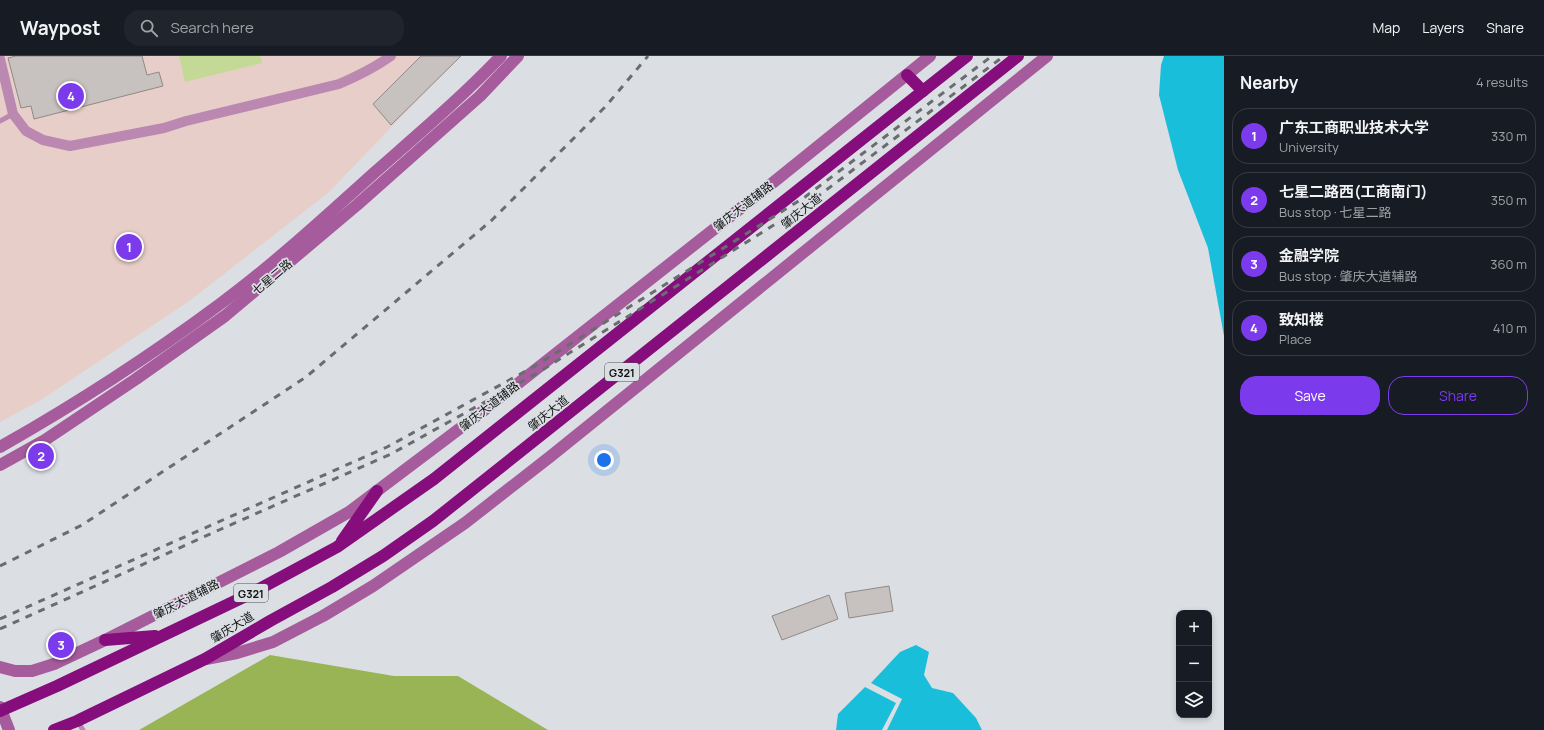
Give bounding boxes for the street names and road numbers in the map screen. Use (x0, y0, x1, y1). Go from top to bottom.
street label: 肇庆大道辅路 (709, 177, 777, 235)
street label: 肇庆大道 (777, 189, 825, 233)
street label: 七星二路 (248, 255, 296, 299)
road number: G321 (605, 363, 639, 381)
street label: 肇庆大道辅路 (455, 377, 523, 435)
street label: 肇庆大道 (524, 391, 572, 435)
street label: 肇庆大道辅路 (150, 575, 222, 623)
road number: G321 (234, 584, 268, 602)
street label: 肇庆大道 (207, 607, 257, 647)

